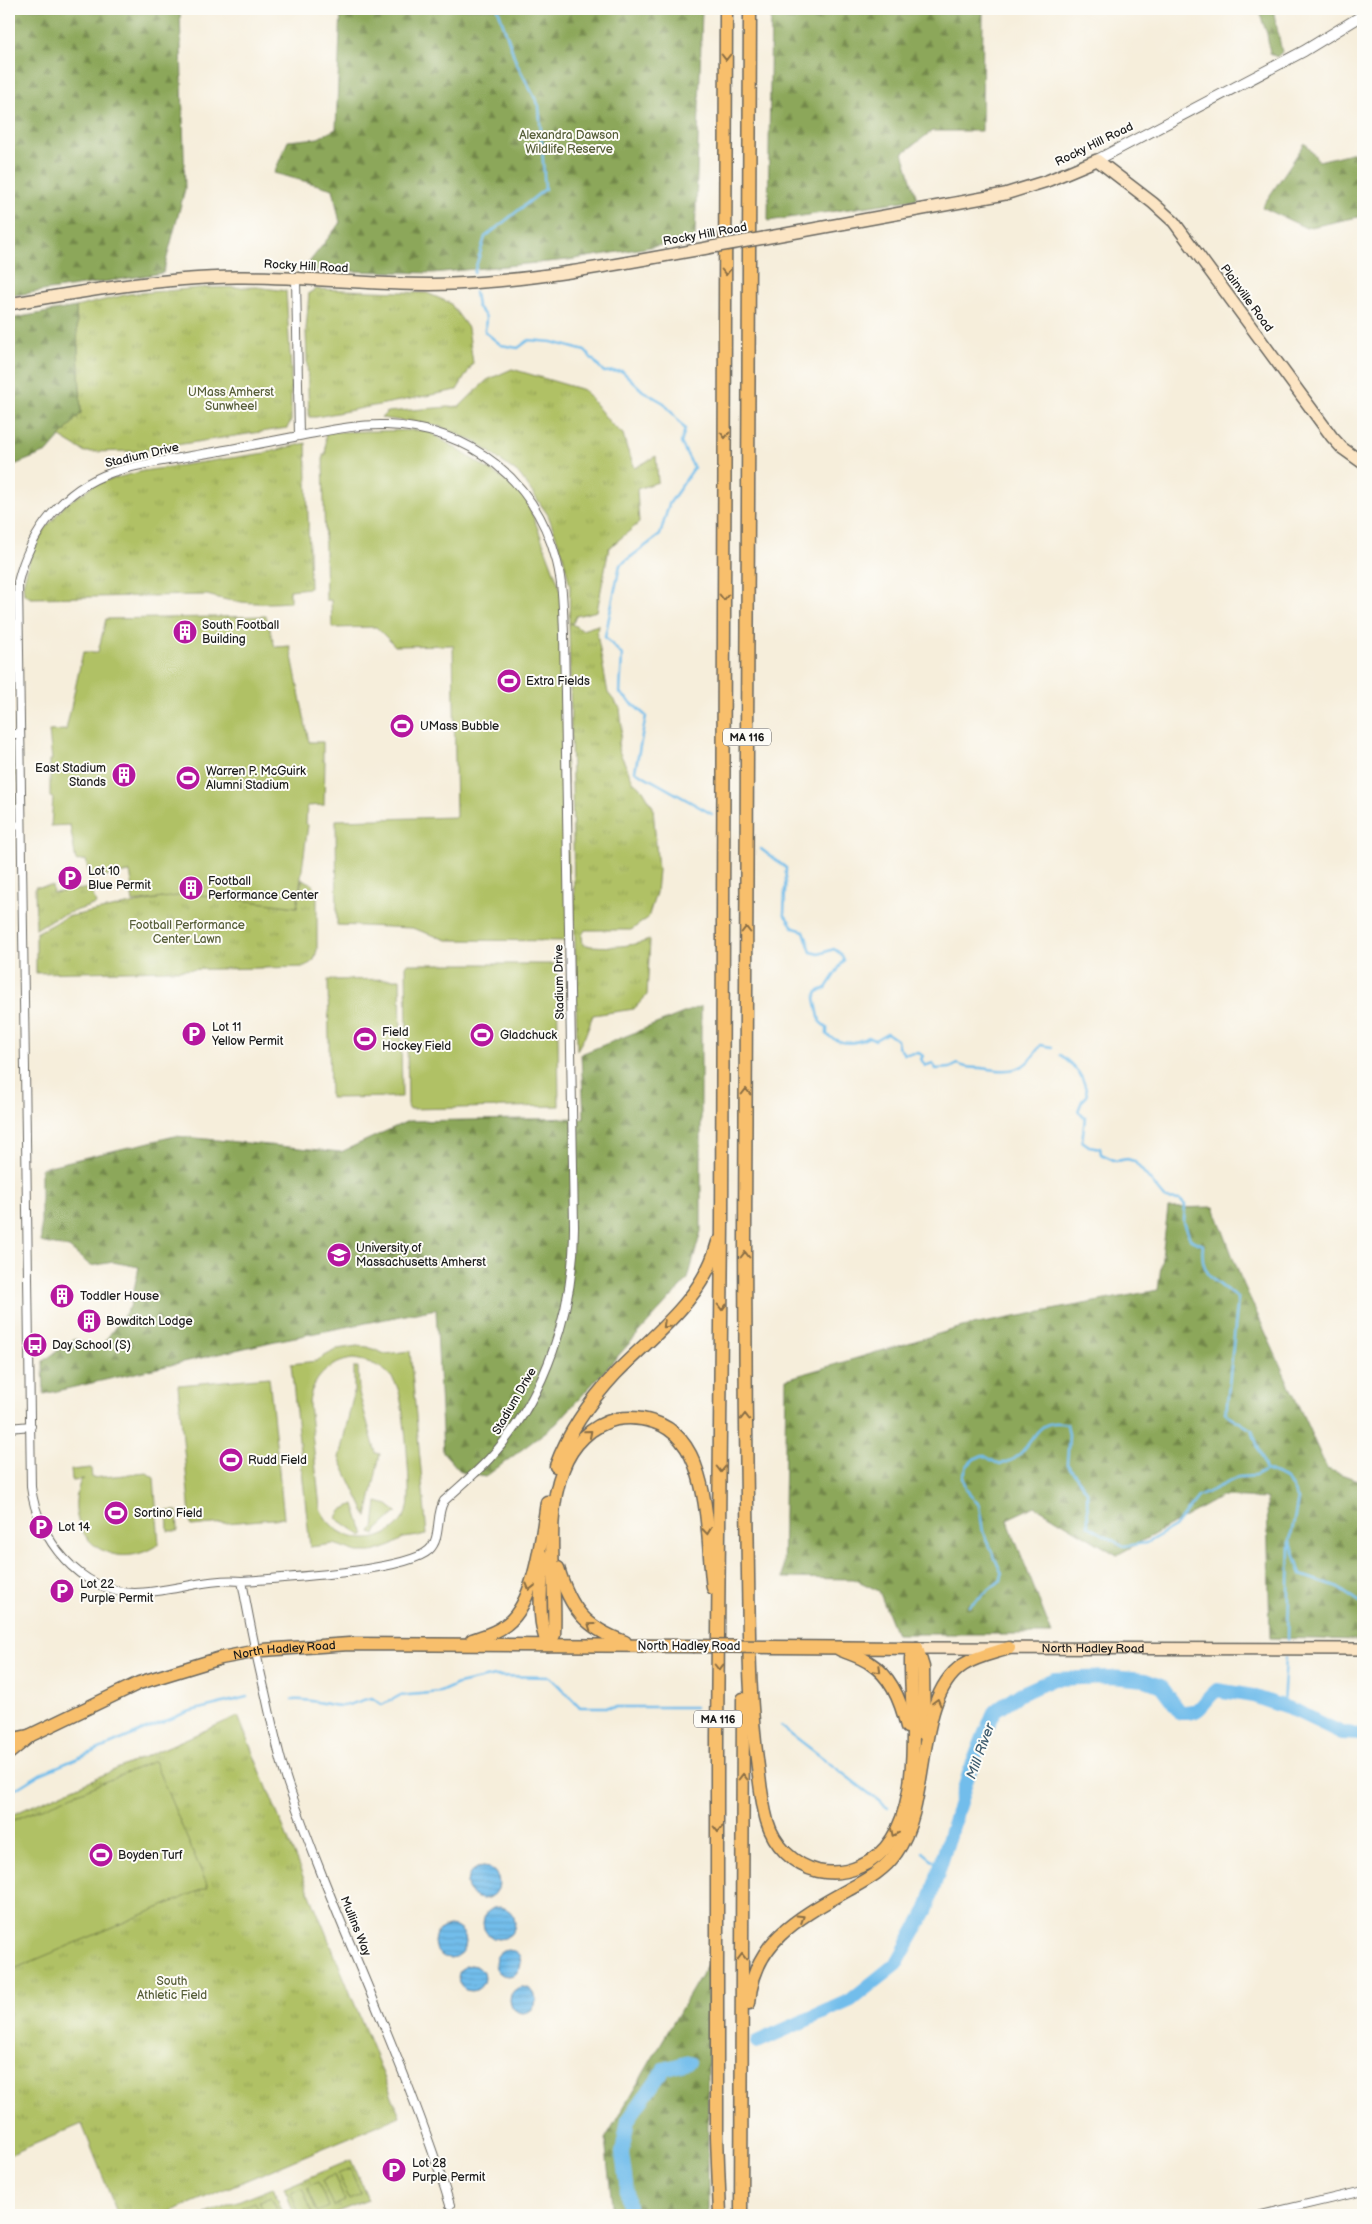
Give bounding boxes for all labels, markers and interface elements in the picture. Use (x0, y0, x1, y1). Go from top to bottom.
one-way arrow (721, 54, 731, 62)
street label: Rocky Hill Road (1053, 119, 1136, 170)
park label: Alexandra Dawson Wildlife Reserve (519, 128, 619, 157)
street label: Rocky Hill Road (662, 220, 748, 249)
street label: Rocky Hill Road (263, 257, 349, 276)
street label: Plainville Road (1217, 262, 1276, 335)
one-way arrow (721, 269, 731, 277)
park label: UMass Amherst Sunwheel (188, 385, 274, 414)
one-way arrow (719, 431, 730, 439)
street label: Stadium Drive (104, 440, 180, 471)
one-way arrow (719, 594, 729, 602)
place label: South Football Building (202, 618, 279, 647)
building icon: South Football Building (172, 619, 198, 645)
sports icon: Extra Fields (496, 668, 522, 694)
place label: Extra Fields (526, 674, 590, 689)
sports icon: UMass Bubble (389, 713, 415, 739)
place label: UMass Bubble (420, 719, 499, 734)
road number: MA 116 (723, 729, 771, 746)
place label: East Stadium Stands (35, 761, 106, 790)
building icon: East Stadium Stands (111, 762, 137, 788)
place label: Warren P. McGuirk Alumni Stadium (206, 764, 306, 793)
sports icon: Warren P. McGuirk Alumni Stadium (175, 765, 201, 791)
place label: Lot 10 Blue Permit (88, 864, 151, 893)
parking icon: Lot 10 Blue Permit (57, 865, 83, 891)
place label: Football Performance Center (208, 874, 319, 903)
building icon: Football Performance Center (178, 875, 204, 901)
park label: Football Performance Center Lawn (129, 918, 245, 947)
one-way arrow (741, 926, 751, 934)
street label: Stadium Drive (551, 944, 568, 1020)
place label: Lot 11 Yellow Permit (211, 1020, 284, 1049)
parking icon: Lot 11 Yellow Permit (181, 1021, 207, 1047)
sports icon: Gladchuck (469, 1022, 495, 1048)
place label: Field Hockey Field (382, 1025, 451, 1054)
sports icon: Field Hockey Field (352, 1026, 378, 1052)
place label: Gladchuck (500, 1028, 557, 1043)
one-way arrow (741, 1088, 751, 1096)
place label: University of Massachusetts Amherst (356, 1241, 486, 1270)
school or university icon: University of Massachusetts Amherst (326, 1242, 352, 1268)
one-way arrow (740, 1251, 750, 1258)
building icon: Toddler House (49, 1283, 75, 1309)
place label: Toddler House (80, 1289, 159, 1304)
one-way arrow (717, 1303, 727, 1311)
building icon: Bowditch Lodge (76, 1308, 102, 1334)
place label: Bowditch Lodge (106, 1314, 193, 1329)
one-way arrow (663, 1319, 672, 1328)
bus stop icon: Day School (S) (22, 1332, 48, 1358)
place label: Day School (S) (52, 1338, 131, 1353)
street label: Stadium Drive (489, 1365, 540, 1438)
one-way arrow (740, 1413, 750, 1421)
one-way arrow (584, 1429, 593, 1438)
sports icon: Rudd Field (218, 1447, 244, 1473)
place label: Rudd Field (248, 1453, 307, 1468)
one-way arrow (715, 1465, 726, 1473)
sports icon: Sortino Field (103, 1500, 129, 1526)
place label: Sortino Field (134, 1506, 203, 1521)
parking icon: Lot 14 (28, 1514, 54, 1540)
place label: Lot 14 (58, 1520, 91, 1535)
one-way arrow (701, 1527, 712, 1535)
place label: Lot 22 Purple Permit (80, 1577, 154, 1606)
parking icon: Lot 22 Purple Permit (49, 1578, 75, 1604)
one-way arrow (525, 1582, 535, 1590)
one-way arrow (588, 1623, 597, 1631)
street label: North Hadley Road (232, 1638, 336, 1664)
street label: North Hadley Road (638, 1639, 741, 1654)
street label: North Hadley Road (1042, 1641, 1145, 1657)
one-way arrow (714, 1663, 724, 1671)
one-way arrow (872, 1664, 881, 1673)
one-way arrow (931, 1698, 941, 1706)
road number: MA 116 (694, 1710, 742, 1728)
water label: Mill River (963, 1720, 999, 1781)
one-way arrow (738, 1772, 748, 1780)
one-way arrow (713, 1826, 723, 1833)
one-way arrow (890, 1828, 901, 1837)
sports icon: Boyden Turf (88, 1842, 114, 1868)
place label: Boyden Turf (118, 1848, 183, 1863)
street label: Mullins Way (337, 1894, 375, 1959)
one-way arrow (795, 1914, 804, 1924)
one-way arrow (737, 1952, 747, 1960)
park label: South Athletic Field (137, 1974, 207, 2003)
place label: Lot 28 Purple Permit (412, 2156, 486, 2185)
parking icon: Lot 28 Purple Permit (381, 2157, 407, 2183)

